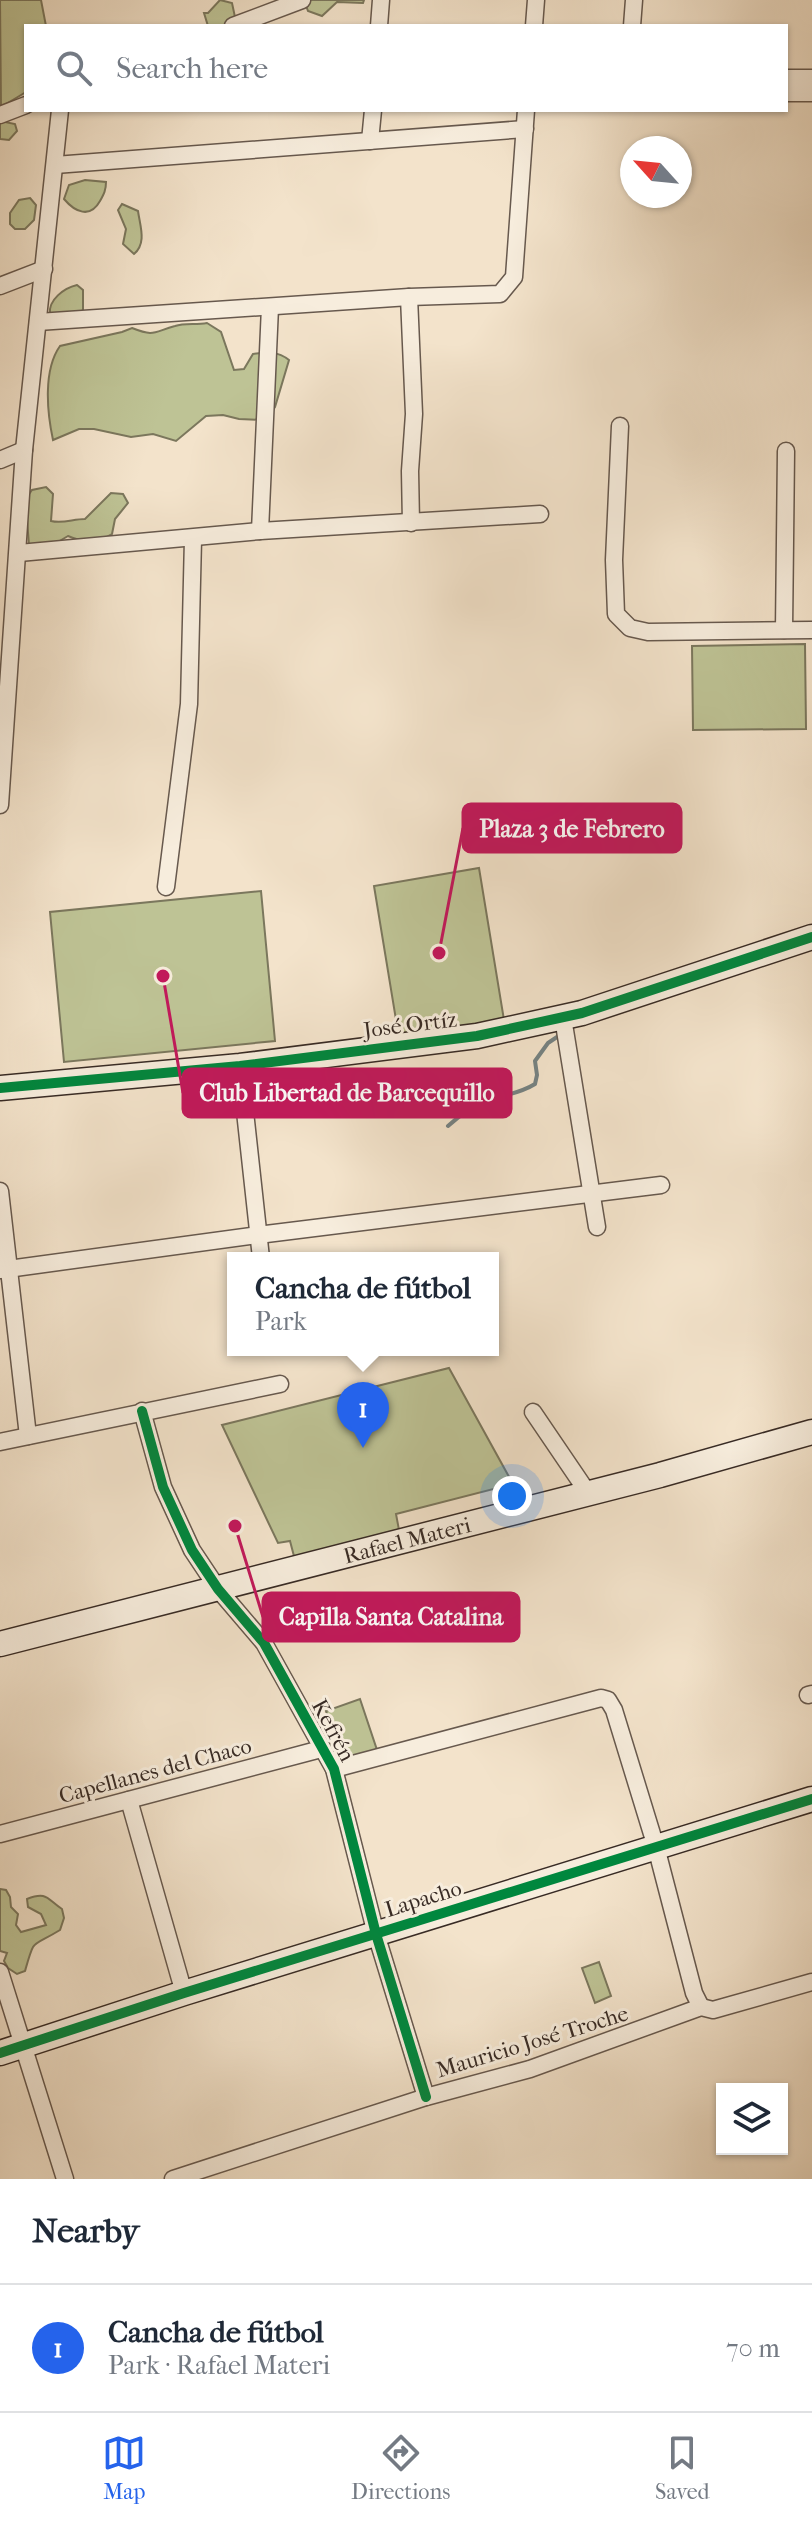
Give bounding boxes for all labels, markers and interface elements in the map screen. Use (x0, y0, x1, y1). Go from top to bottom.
search box (24, 24, 788, 112)
icon: search (52, 46, 96, 90)
text: Search here (116, 51, 268, 86)
north arrow (620, 136, 692, 208)
callout: Plaza 3 de Febrero (463, 804, 681, 852)
text: Plaza 3 de Febrero (479, 815, 665, 843)
street label: José Ortíz (360, 1006, 458, 1044)
callout: Club Libertad de Barcequillo (183, 1069, 511, 1117)
text: Club Libertad de Barcequillo (199, 1079, 495, 1107)
popup (227, 1252, 499, 1356)
text: Cancha de fútbol (255, 1271, 471, 1306)
text: Park (255, 1306, 307, 1337)
pin: 1 (337, 1382, 389, 1448)
your location (492, 1476, 532, 1516)
street label: Rafael Materi (341, 1512, 474, 1570)
callout: Capilla Santa Catalina (263, 1593, 519, 1641)
text: Capilla Santa Catalina (279, 1603, 504, 1631)
street label: Kefrén (306, 1695, 360, 1766)
street label: Capellanes del Chaco (56, 1733, 254, 1809)
street label: Lapacho (382, 1875, 465, 1923)
street label: Mauricio José Troche (433, 2000, 632, 2084)
map controls (716, 2083, 788, 2155)
button: layers (716, 2083, 788, 2155)
text: Nearby (32, 2211, 139, 2251)
text: Cancha de fútbol (108, 2315, 324, 2350)
text: 1 (53, 2333, 63, 2364)
text: 70 m (726, 2333, 780, 2364)
text: Park · Rafael Materi (108, 2350, 330, 2381)
tab: Map (102, 2431, 146, 2505)
tab: Directions (351, 2431, 450, 2505)
tab: Saved (655, 2431, 710, 2505)

